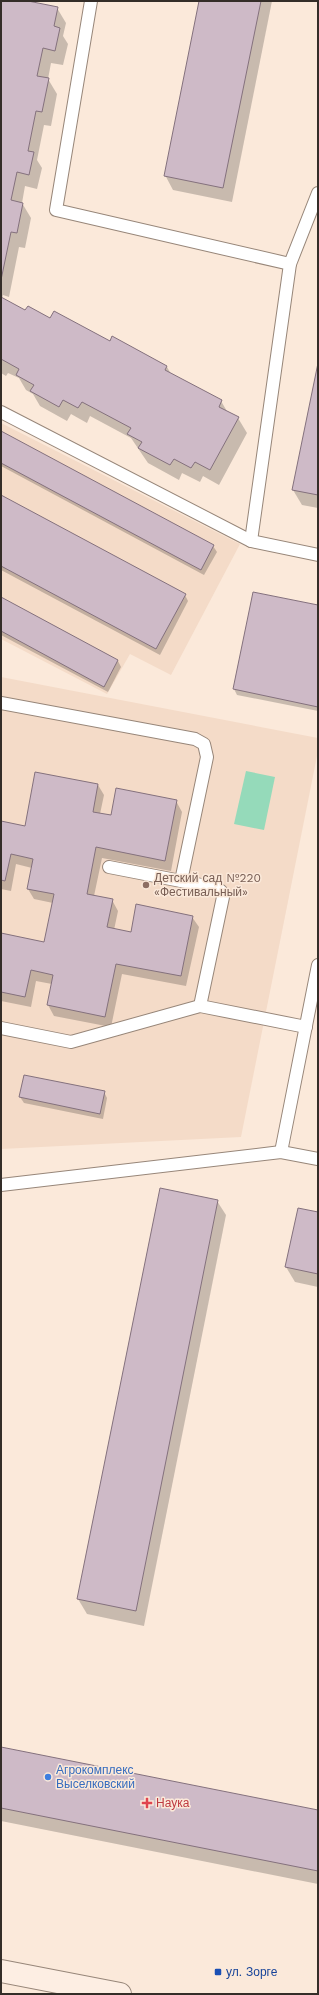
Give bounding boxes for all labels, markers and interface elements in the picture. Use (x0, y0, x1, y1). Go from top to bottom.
place label: Детский сад №220 «Фестивальный» (154, 871, 261, 899)
marker: Детский сад №220 «Фестивальный» (141, 880, 151, 890)
place label: Агрокомплекс Выселковский (56, 1763, 135, 1791)
marker: Агрокомплекс Выселковский (43, 1772, 53, 1782)
place label: Наука (156, 1796, 190, 1810)
marker: Наука (141, 1797, 153, 1809)
place label: ул. Зорге (226, 1965, 278, 1979)
marker: ул. Зорге (213, 1967, 223, 1977)

